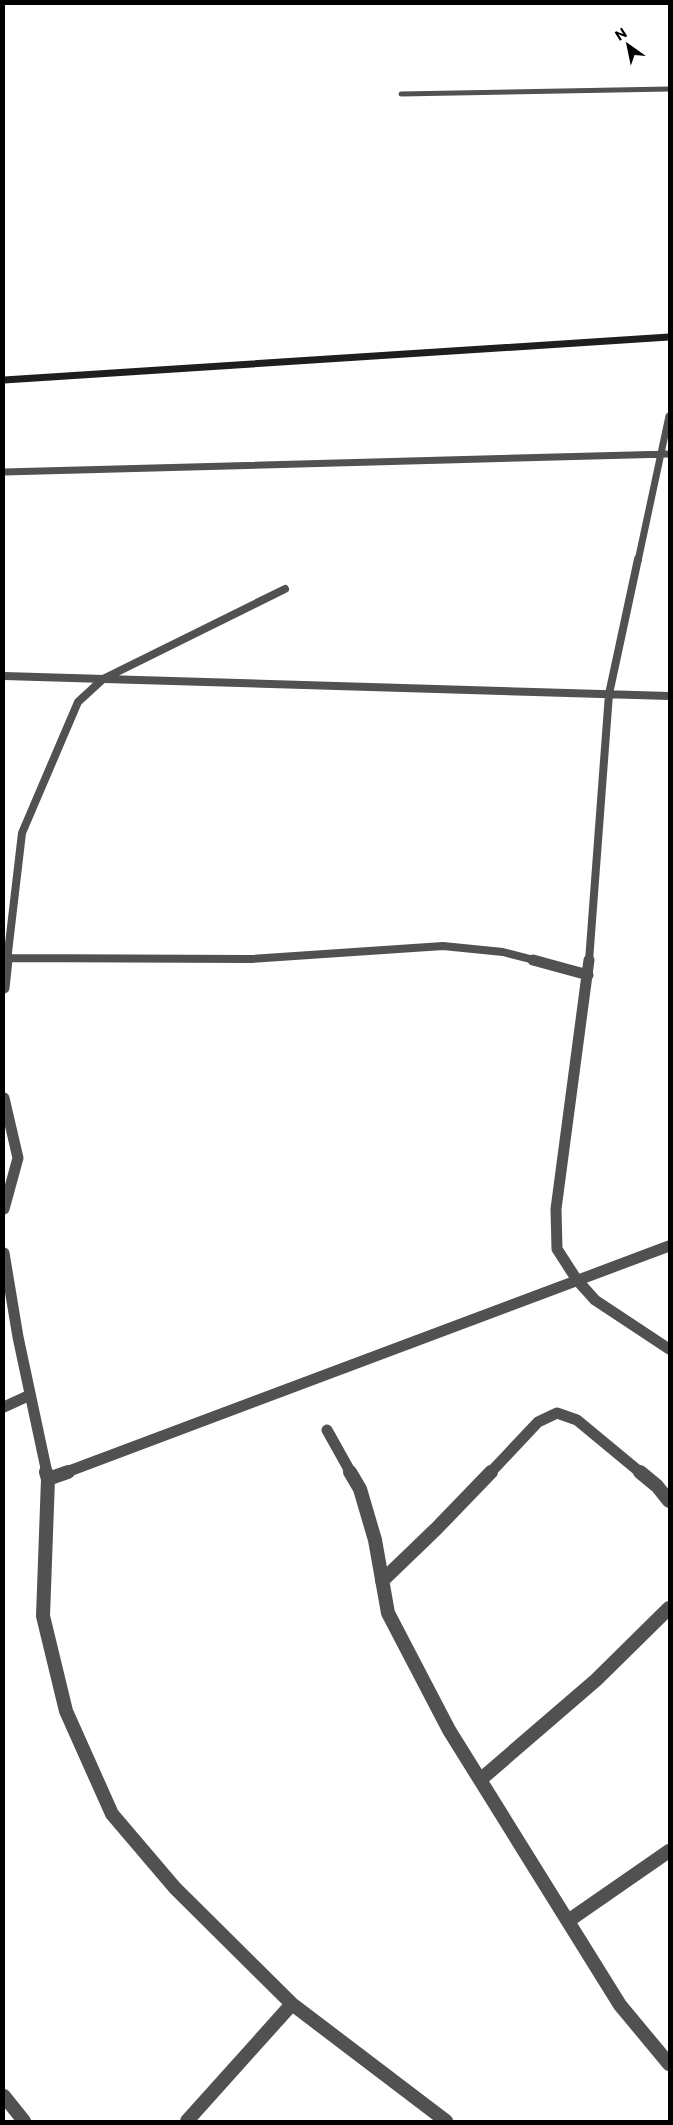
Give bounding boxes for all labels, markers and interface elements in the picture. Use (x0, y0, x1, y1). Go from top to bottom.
north arrow (603, 20, 653, 70)
text: N (612, 24, 630, 44)

